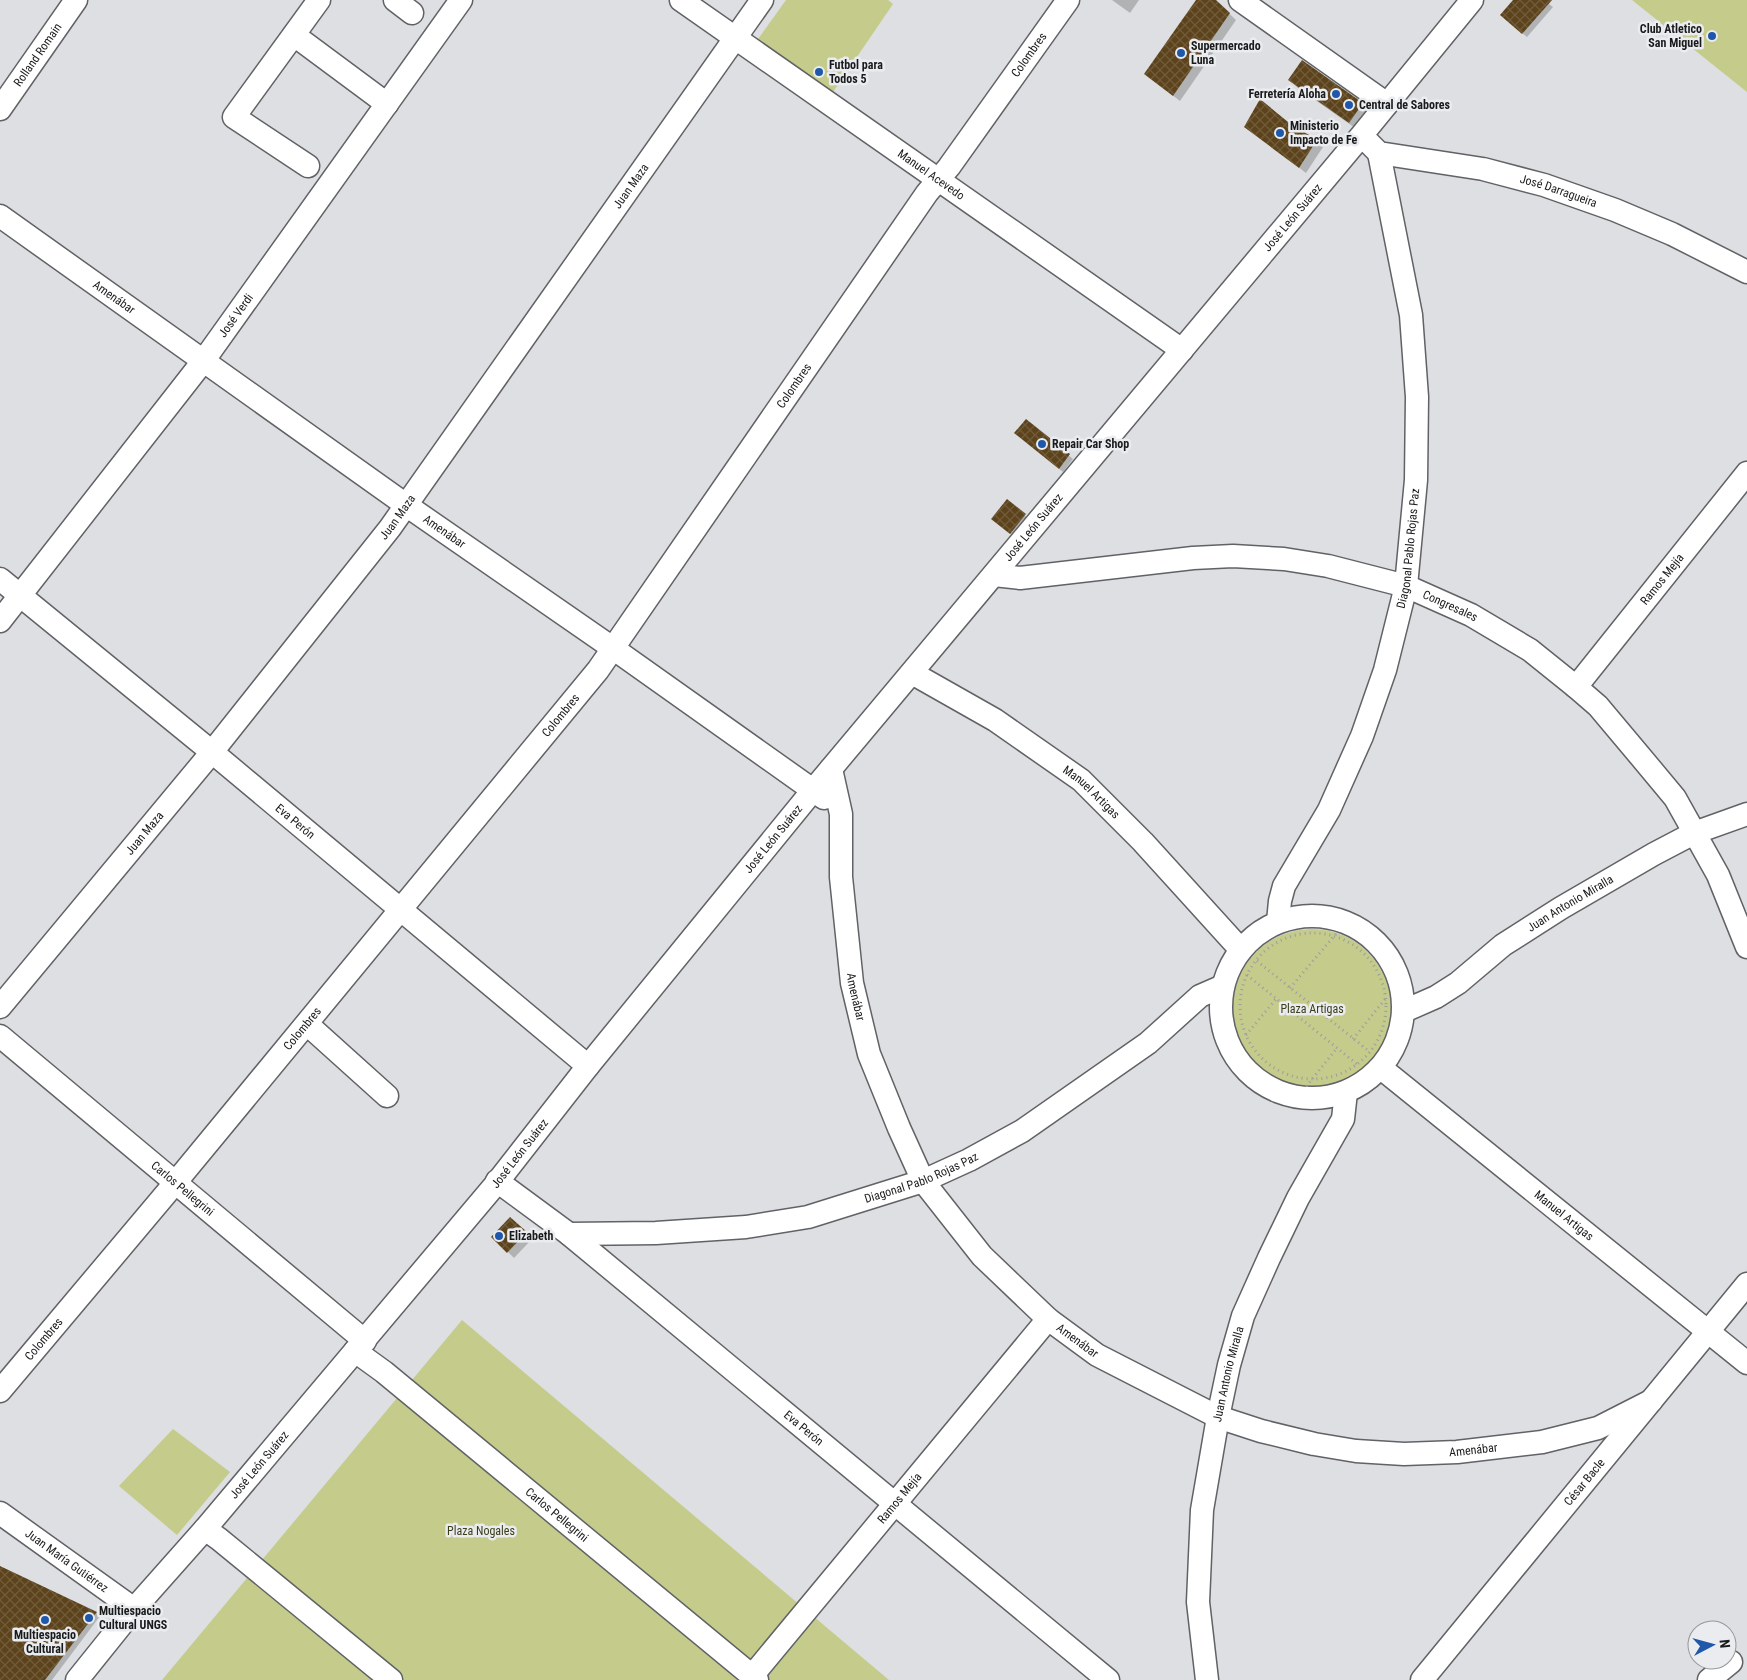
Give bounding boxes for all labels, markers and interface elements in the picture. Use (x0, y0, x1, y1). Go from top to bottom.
street label: Rolland Romain (11, 20, 65, 89)
place label: Club Atletico San Miguel (1640, 22, 1702, 50)
street label: Colombres (1008, 30, 1050, 80)
marker: Club Atletico San Miguel (1706, 30, 1718, 42)
place label: Supermercado Luna (1191, 39, 1261, 67)
marker: Supermercado Luna (1175, 47, 1187, 59)
place label: Futbol para Todos 5 (829, 58, 883, 86)
marker: Futbol para Todos 5 (813, 66, 825, 78)
place label: Ferretería Aloha (1248, 87, 1326, 101)
marker: Ferretería Aloha (1330, 88, 1342, 100)
place label: Central de Sabores (1359, 98, 1451, 112)
marker: Central de Sabores (1343, 99, 1355, 111)
place label: Ministerio Impacto de Fe (1290, 119, 1358, 147)
marker: Ministerio Impacto de Fe (1274, 127, 1286, 139)
street label: Manuel Acevedo (895, 147, 967, 203)
street label: Juan Maza (610, 161, 652, 211)
street label: José Darragueira (1518, 172, 1599, 210)
street label: José León Suárez (1260, 181, 1325, 254)
street label: Amenábar (90, 277, 138, 317)
street label: José Verdi (216, 291, 256, 340)
street label: Colombres (774, 361, 814, 411)
place label: Repair Car Shop (1052, 437, 1129, 451)
marker: Repair Car Shop (1036, 438, 1048, 450)
street label: Diagonal Pablo Rojas Paz (1394, 488, 1422, 610)
street label: José León Suárez (1001, 491, 1066, 564)
street label: Juan Maza (377, 492, 418, 542)
street label: Amenábar (420, 512, 469, 551)
street label: Ramos Mejía (1638, 551, 1687, 608)
street label: Congresales (1421, 587, 1480, 624)
street label: Colombres (539, 691, 582, 740)
street label: Manuel Artigas (1060, 763, 1123, 822)
street label: Eva Perón (273, 801, 318, 842)
street label: José León Suárez (741, 802, 805, 876)
street label: Juan Maza (123, 809, 167, 858)
street label: Juan Antonio Miralla (1525, 872, 1616, 935)
street label: Amenábar (844, 972, 868, 1022)
park label: Plaza Artigas (1280, 1002, 1344, 1016)
street label: Colombres (281, 1004, 324, 1053)
street label: José León Suárez (488, 1116, 551, 1191)
street label: Diagonal Pablo Rojas Paz (863, 1149, 981, 1206)
street label: Carlos Pellegrini (148, 1158, 217, 1219)
street label: Manuel Artigas (1532, 1187, 1596, 1244)
place label: Elizabeth (509, 1229, 553, 1243)
marker: Elizabeth (493, 1230, 505, 1242)
street label: Colombres (22, 1315, 66, 1363)
street label: Amenábar (1054, 1321, 1101, 1361)
street label: Juan Antonio Miralla (1210, 1325, 1247, 1423)
street label: Eva Perón (781, 1408, 826, 1449)
street label: José León Suárez (227, 1428, 292, 1501)
street label: Amenábar (1449, 1440, 1498, 1459)
street label: César Bacle (1561, 1456, 1608, 1508)
street label: Ramos Mejía (874, 1470, 925, 1526)
street label: Carlos Pellegrini (523, 1485, 591, 1545)
park label: Plaza Nogales (447, 1524, 515, 1538)
street label: Juan María Gutiérrez (22, 1526, 111, 1595)
place label: Multiespacio Cultural UNGS (99, 1604, 168, 1632)
marker: Multiespacio Cultural UNGS (83, 1612, 95, 1624)
marker: Multiespacio Cultural (39, 1614, 51, 1626)
north arrow (1687, 1620, 1737, 1670)
place label: Multiespacio Cultural (14, 1628, 76, 1656)
text: N (1717, 1639, 1733, 1649)

